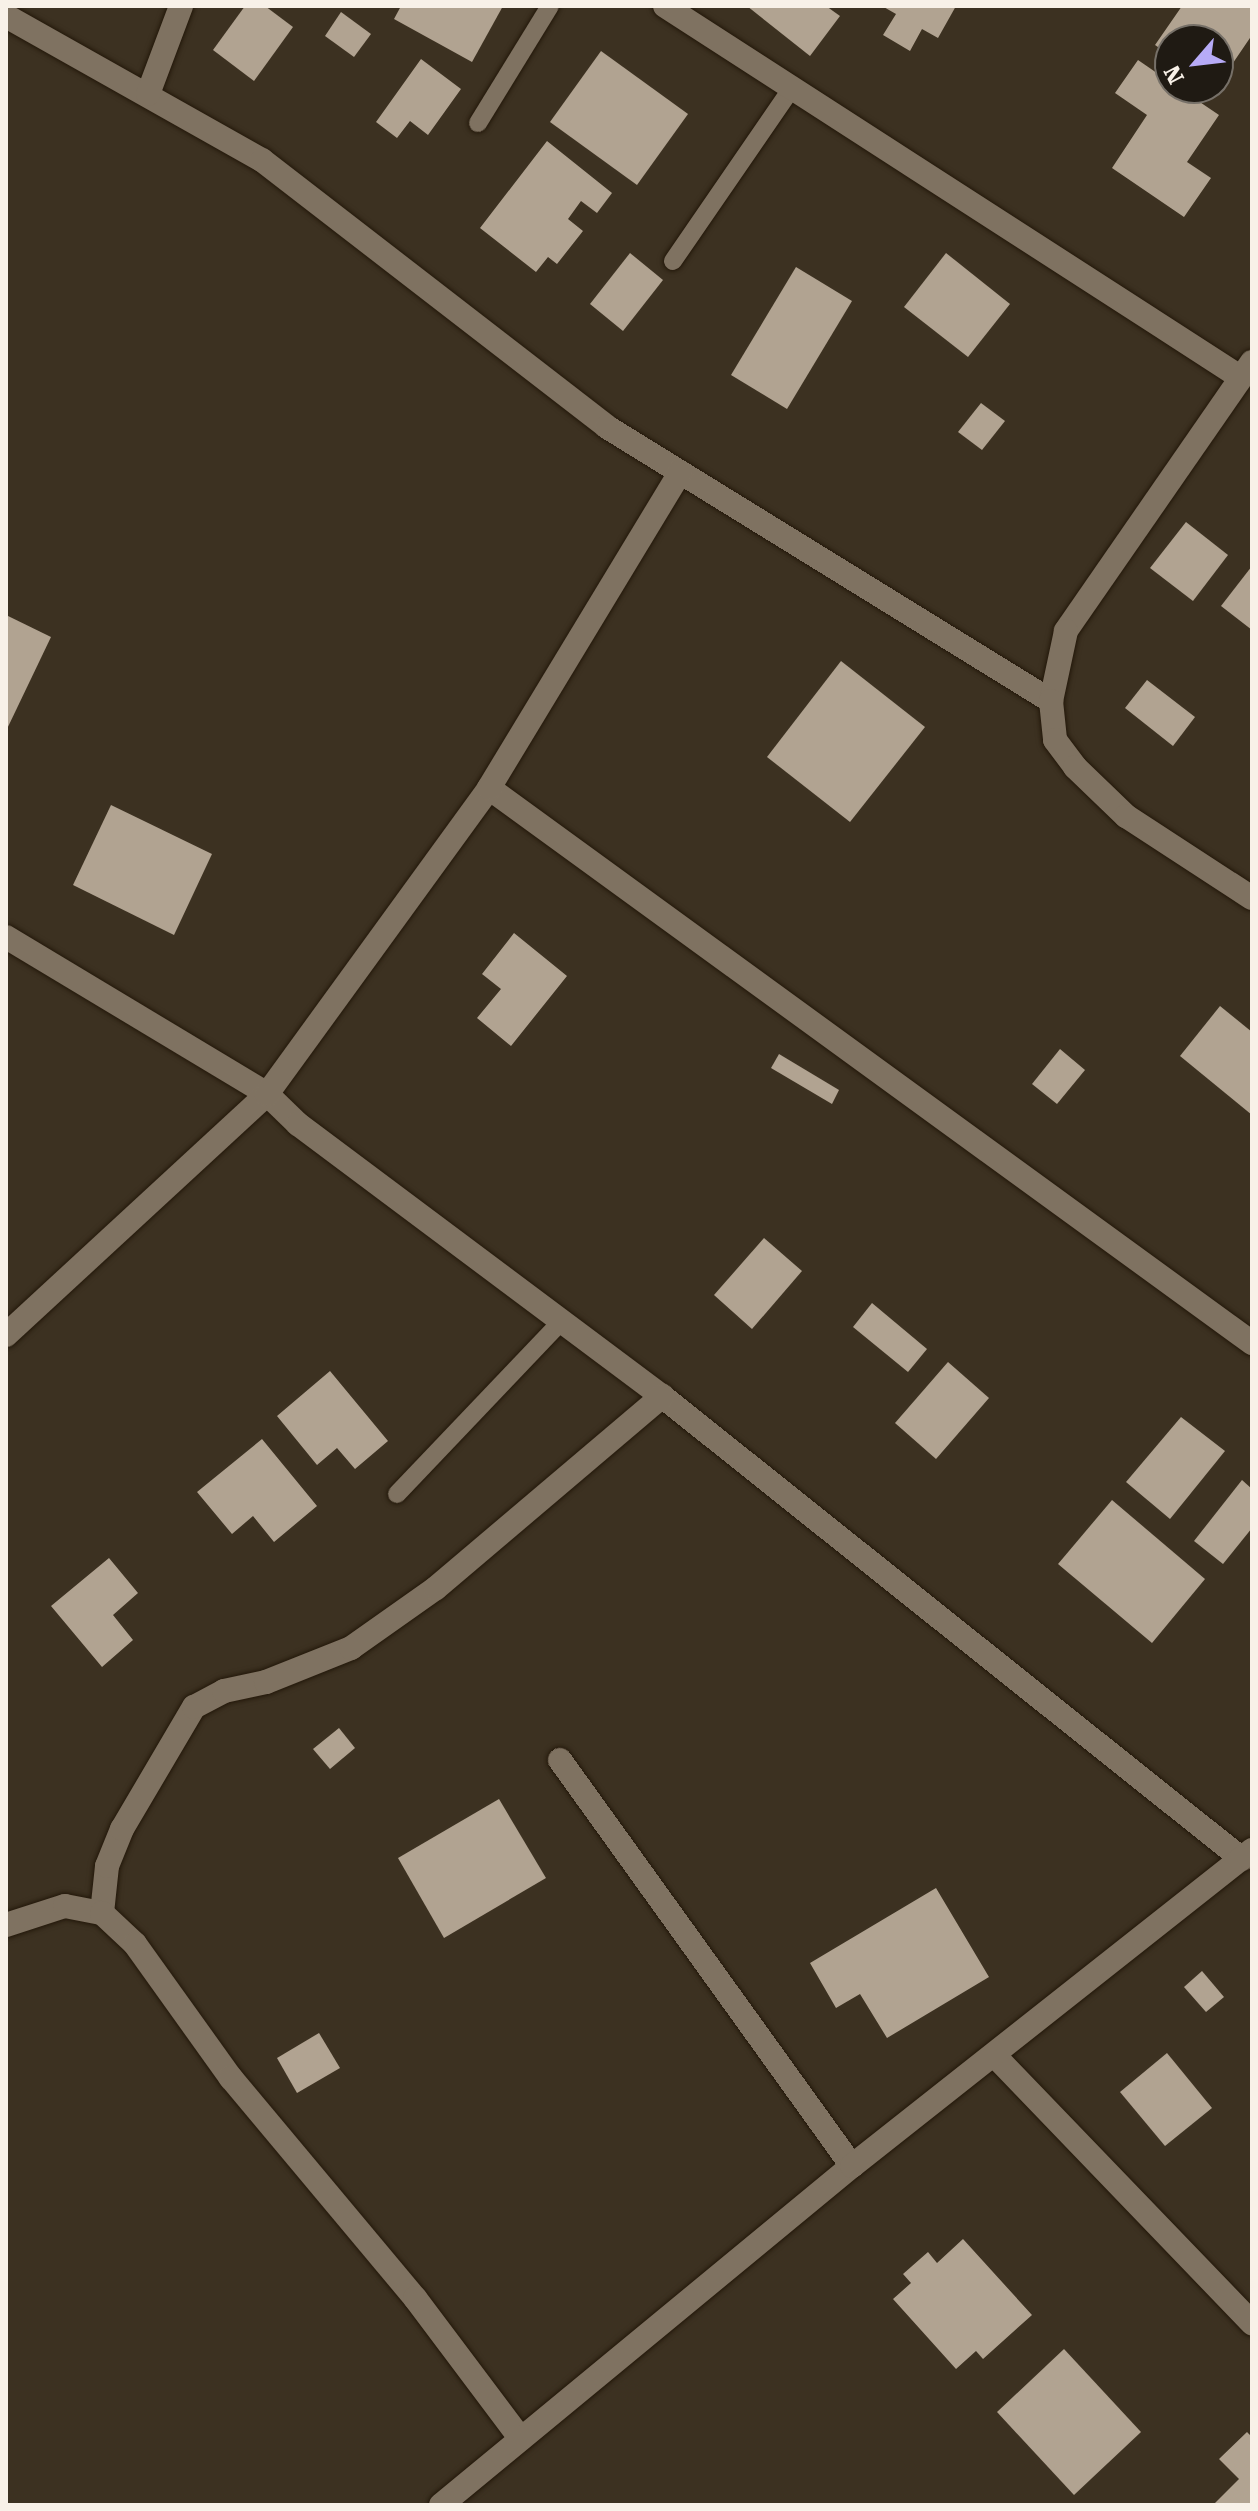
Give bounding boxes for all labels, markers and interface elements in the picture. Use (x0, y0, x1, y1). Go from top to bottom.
north arrow (1154, 24, 1234, 104)
text: N (1159, 61, 1189, 88)

